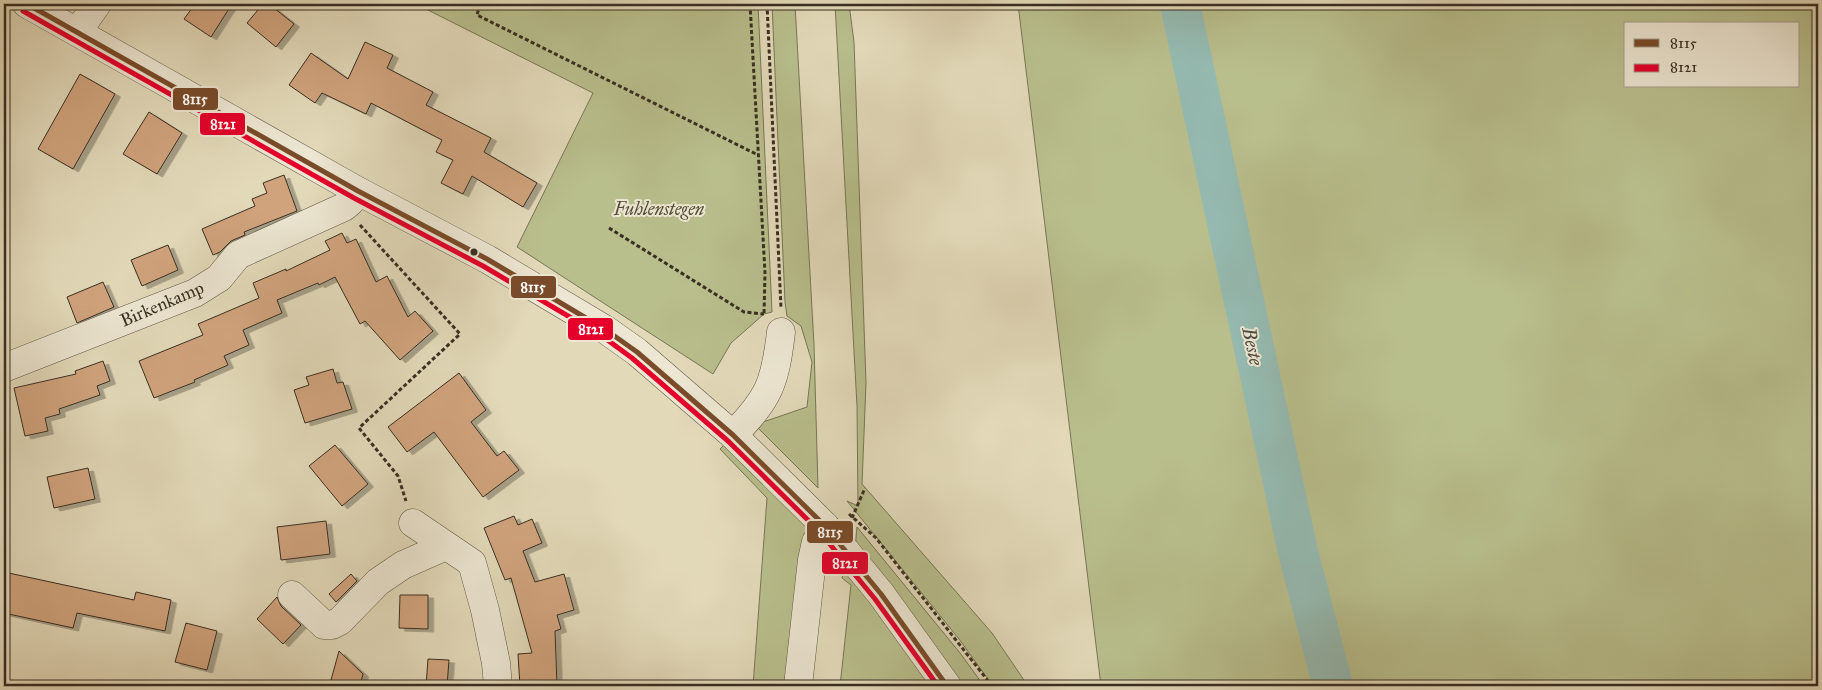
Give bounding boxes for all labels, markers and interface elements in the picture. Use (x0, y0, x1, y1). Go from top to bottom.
legend (1624, 22, 1800, 88)
text: 8115 (1670, 34, 1697, 52)
text: 8121 (1670, 58, 1697, 76)
line badge: 8115 (172, 87, 219, 111)
text: 8115 (183, 91, 208, 108)
line badge: 8121 (199, 112, 246, 136)
text: 8121 (210, 116, 236, 133)
park label: Fuhlenstegen (613, 198, 705, 220)
unlabelled marker (469, 247, 479, 257)
line badge: 8115 (510, 275, 557, 299)
street label: Birkenkamp (117, 276, 207, 332)
text: 8115 (521, 279, 546, 296)
line badge: 8121 (567, 317, 614, 341)
text: 8121 (578, 321, 604, 338)
water label: Beste (1237, 324, 1268, 368)
line badge: 8115 (806, 520, 854, 544)
text: 8115 (818, 524, 843, 541)
line badge: 8121 (821, 551, 869, 575)
text: 8121 (832, 555, 858, 572)

